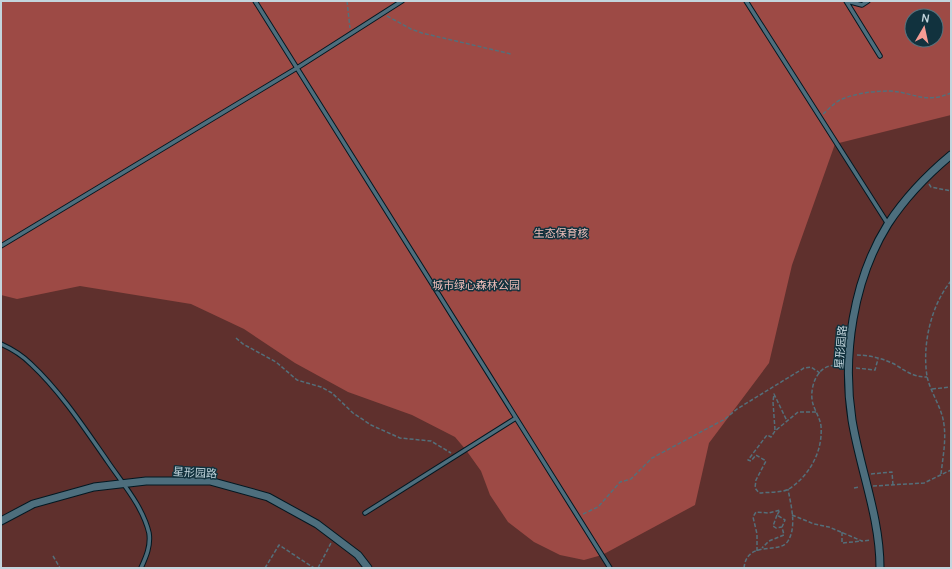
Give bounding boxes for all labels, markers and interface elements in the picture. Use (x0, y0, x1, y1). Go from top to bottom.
north arrow (904, 8, 944, 48)
text: N (921, 10, 931, 26)
park label: 生态保育核 (534, 225, 589, 240)
park label: 城市绿心森林公园 (432, 277, 520, 292)
street label: 星形园路 (831, 324, 849, 370)
street label: 星形园路 (173, 463, 217, 481)

